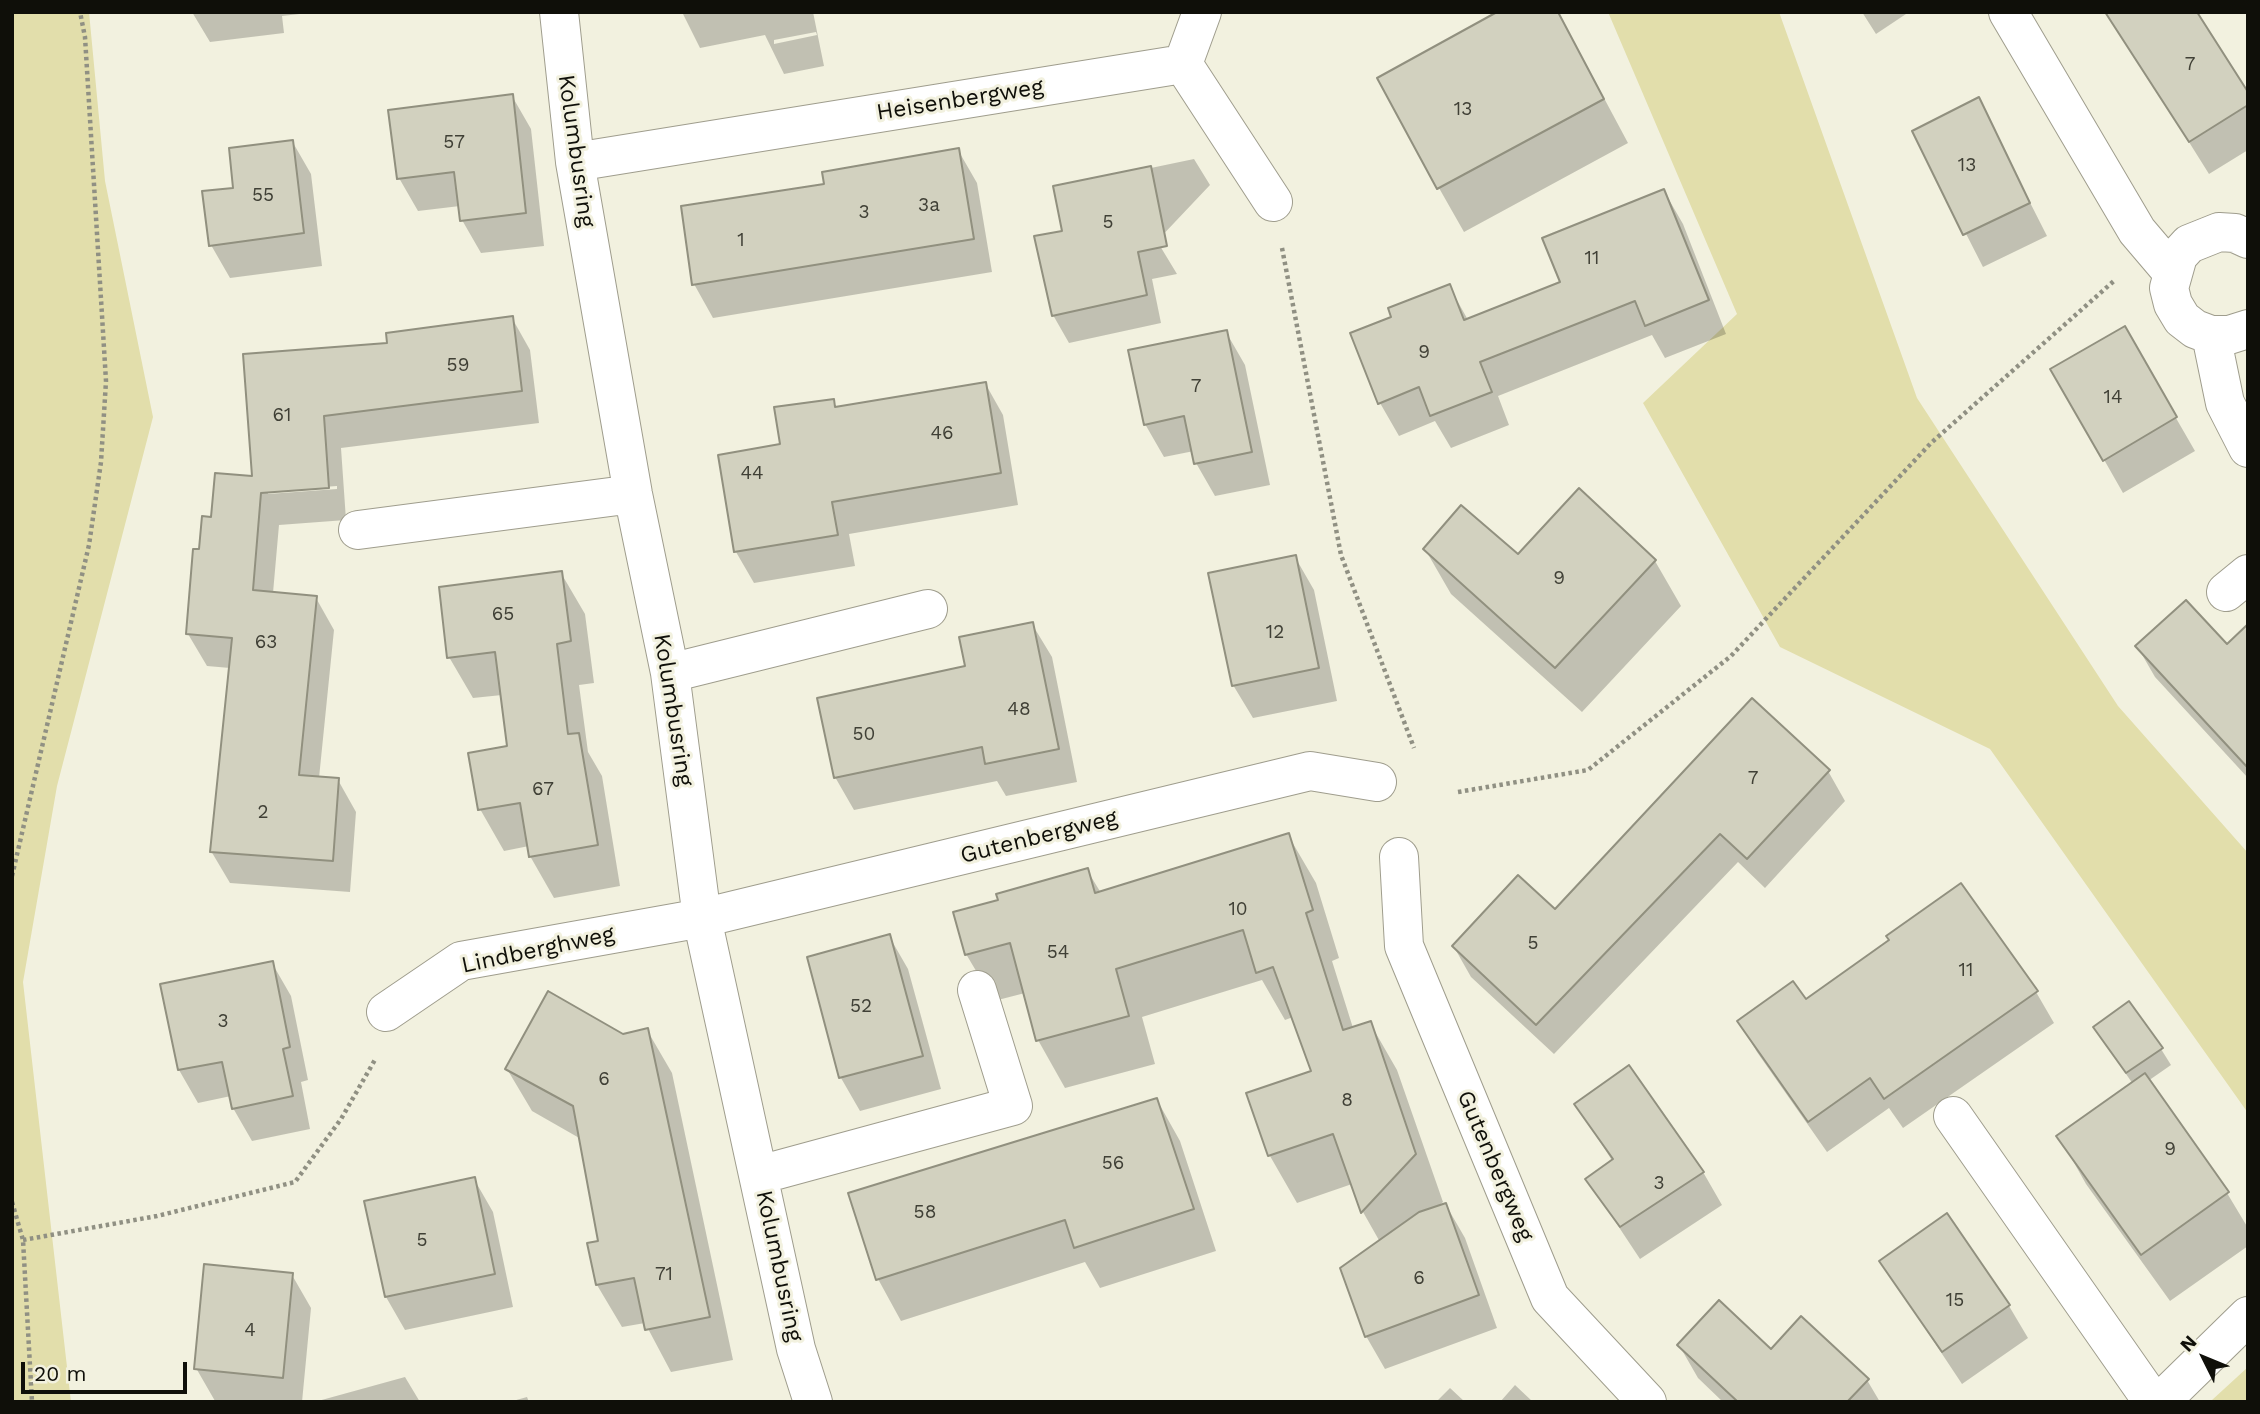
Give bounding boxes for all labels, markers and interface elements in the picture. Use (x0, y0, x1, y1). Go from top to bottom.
house number: 7 (2185, 53, 2195, 75)
street label: Kolumbusring (552, 73, 600, 229)
street label: Heisenbergweg (875, 73, 1045, 127)
house number: 13 (1454, 98, 1472, 120)
house number: 57 (443, 131, 465, 153)
house number: 13 (1958, 154, 1976, 176)
house number: 55 (252, 184, 274, 206)
house number: 3a (918, 194, 940, 216)
house number: 3 (858, 201, 870, 223)
house number: 5 (1102, 211, 1114, 233)
house number: 1 (737, 229, 745, 251)
house number: 11 (1585, 247, 1599, 269)
house number: 9 (1418, 341, 1430, 363)
house number: 59 (447, 354, 469, 376)
house number: 7 (1191, 375, 1201, 397)
house number: 14 (2103, 386, 2123, 408)
house number: 61 (273, 404, 291, 426)
house number: 46 (930, 422, 954, 444)
house number: 44 (740, 462, 764, 484)
house number: 9 (1553, 567, 1565, 589)
house number: 65 (492, 603, 514, 625)
house number: 12 (1266, 621, 1284, 643)
house number: 63 (255, 631, 277, 653)
street label: Kolumbusring (647, 632, 699, 788)
house number: 48 (1007, 698, 1031, 720)
house number: 50 (853, 723, 875, 745)
house number: 7 (1748, 767, 1758, 789)
house number: 67 (532, 778, 554, 800)
house number: 2 (257, 801, 269, 823)
street label: Gutenbergweg (958, 804, 1120, 870)
house number: 10 (1228, 898, 1248, 920)
street label: Lindberghweg (459, 920, 617, 980)
house number: 5 (1527, 932, 1539, 954)
house number: 54 (1047, 941, 1069, 963)
house number: 11 (1959, 959, 1973, 981)
house number: 52 (850, 995, 872, 1017)
house number: 3 (217, 1010, 229, 1032)
house number: 6 (598, 1068, 610, 1090)
street label: Gutenbergweg (1451, 1087, 1539, 1245)
house number: 8 (1341, 1089, 1353, 1111)
house number: 9 (2164, 1138, 2176, 1160)
house number: 56 (1102, 1152, 1124, 1174)
house number: 3 (1653, 1172, 1665, 1194)
street label: Kolumbusring (750, 1188, 808, 1344)
house number: 58 (914, 1201, 936, 1223)
house number: 5 (416, 1229, 428, 1251)
house number: 71 (655, 1263, 673, 1285)
house number: 6 (1413, 1267, 1425, 1289)
house number: 15 (1946, 1289, 1964, 1311)
house number: 4 (244, 1319, 256, 1341)
north arrow (2169, 1323, 2239, 1393)
text: N (2175, 1330, 2201, 1356)
scale bar (24, 1348, 191, 1392)
text: 20 m (34, 1361, 86, 1386)

